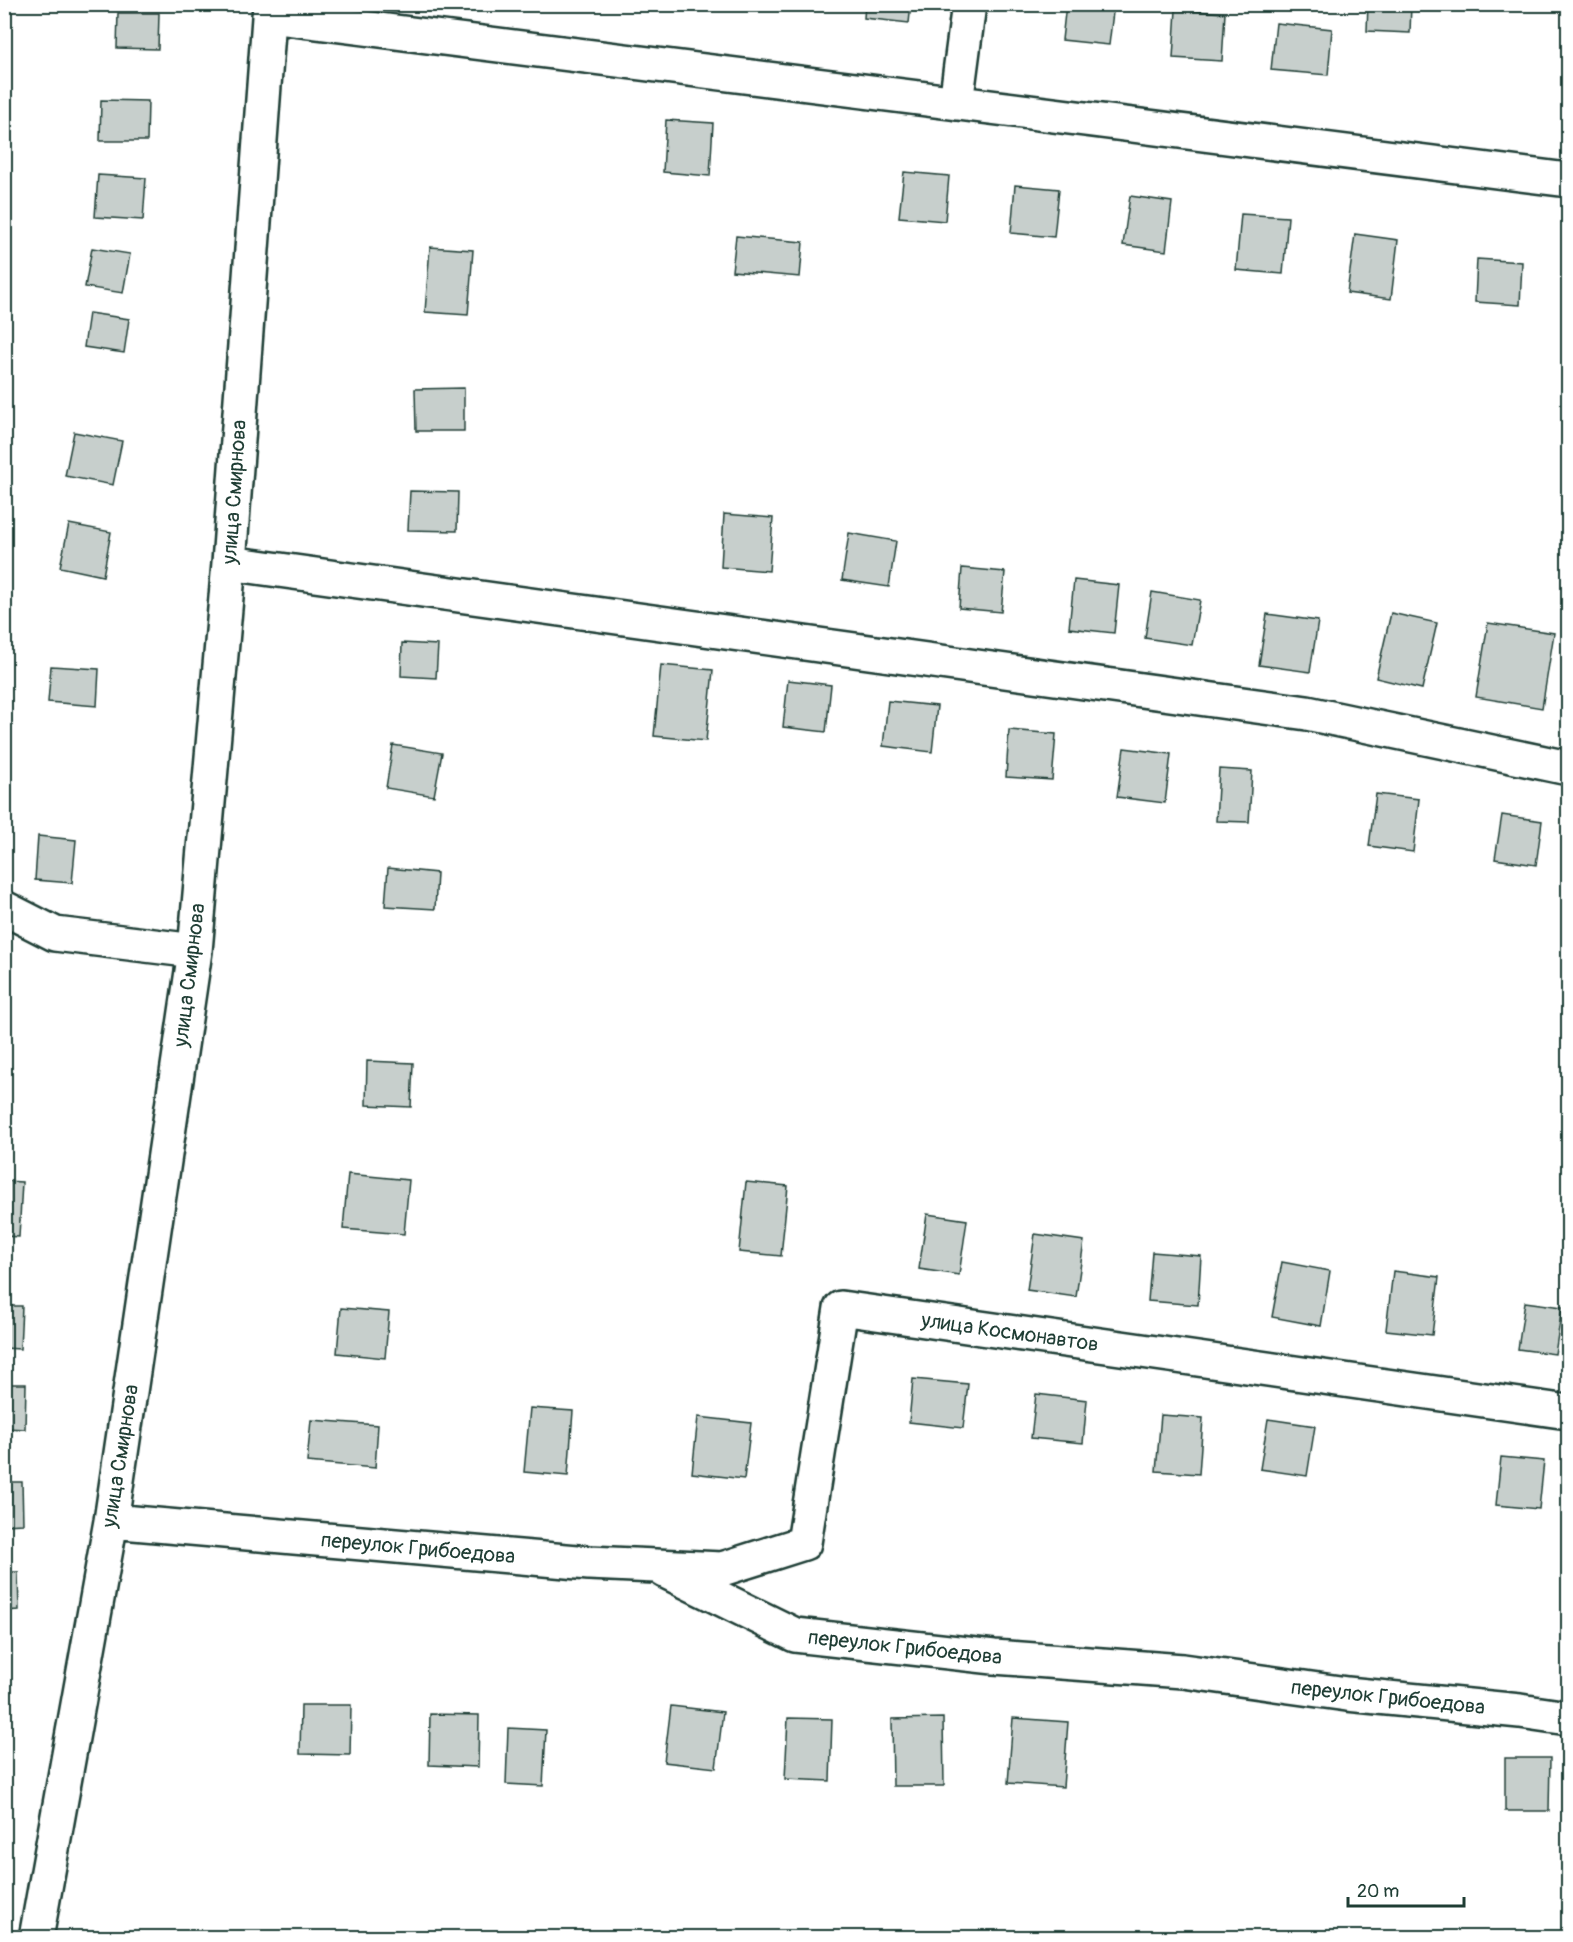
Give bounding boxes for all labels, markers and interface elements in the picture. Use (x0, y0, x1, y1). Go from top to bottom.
street label: улица Смирнова (216, 419, 253, 566)
street label: улица Смирнова (167, 902, 212, 1050)
street label: улица Космонавтов (919, 1307, 1100, 1358)
street label: улица Смирнова (96, 1382, 145, 1531)
street label: переулок Грибоедова (320, 1527, 516, 1570)
street label: переулок Грибоедова (807, 1624, 1003, 1671)
street label: переулок Грибоедова (1290, 1674, 1486, 1721)
scale bar (1348, 1870, 1464, 1908)
text: 20 m (1357, 1880, 1399, 1903)

